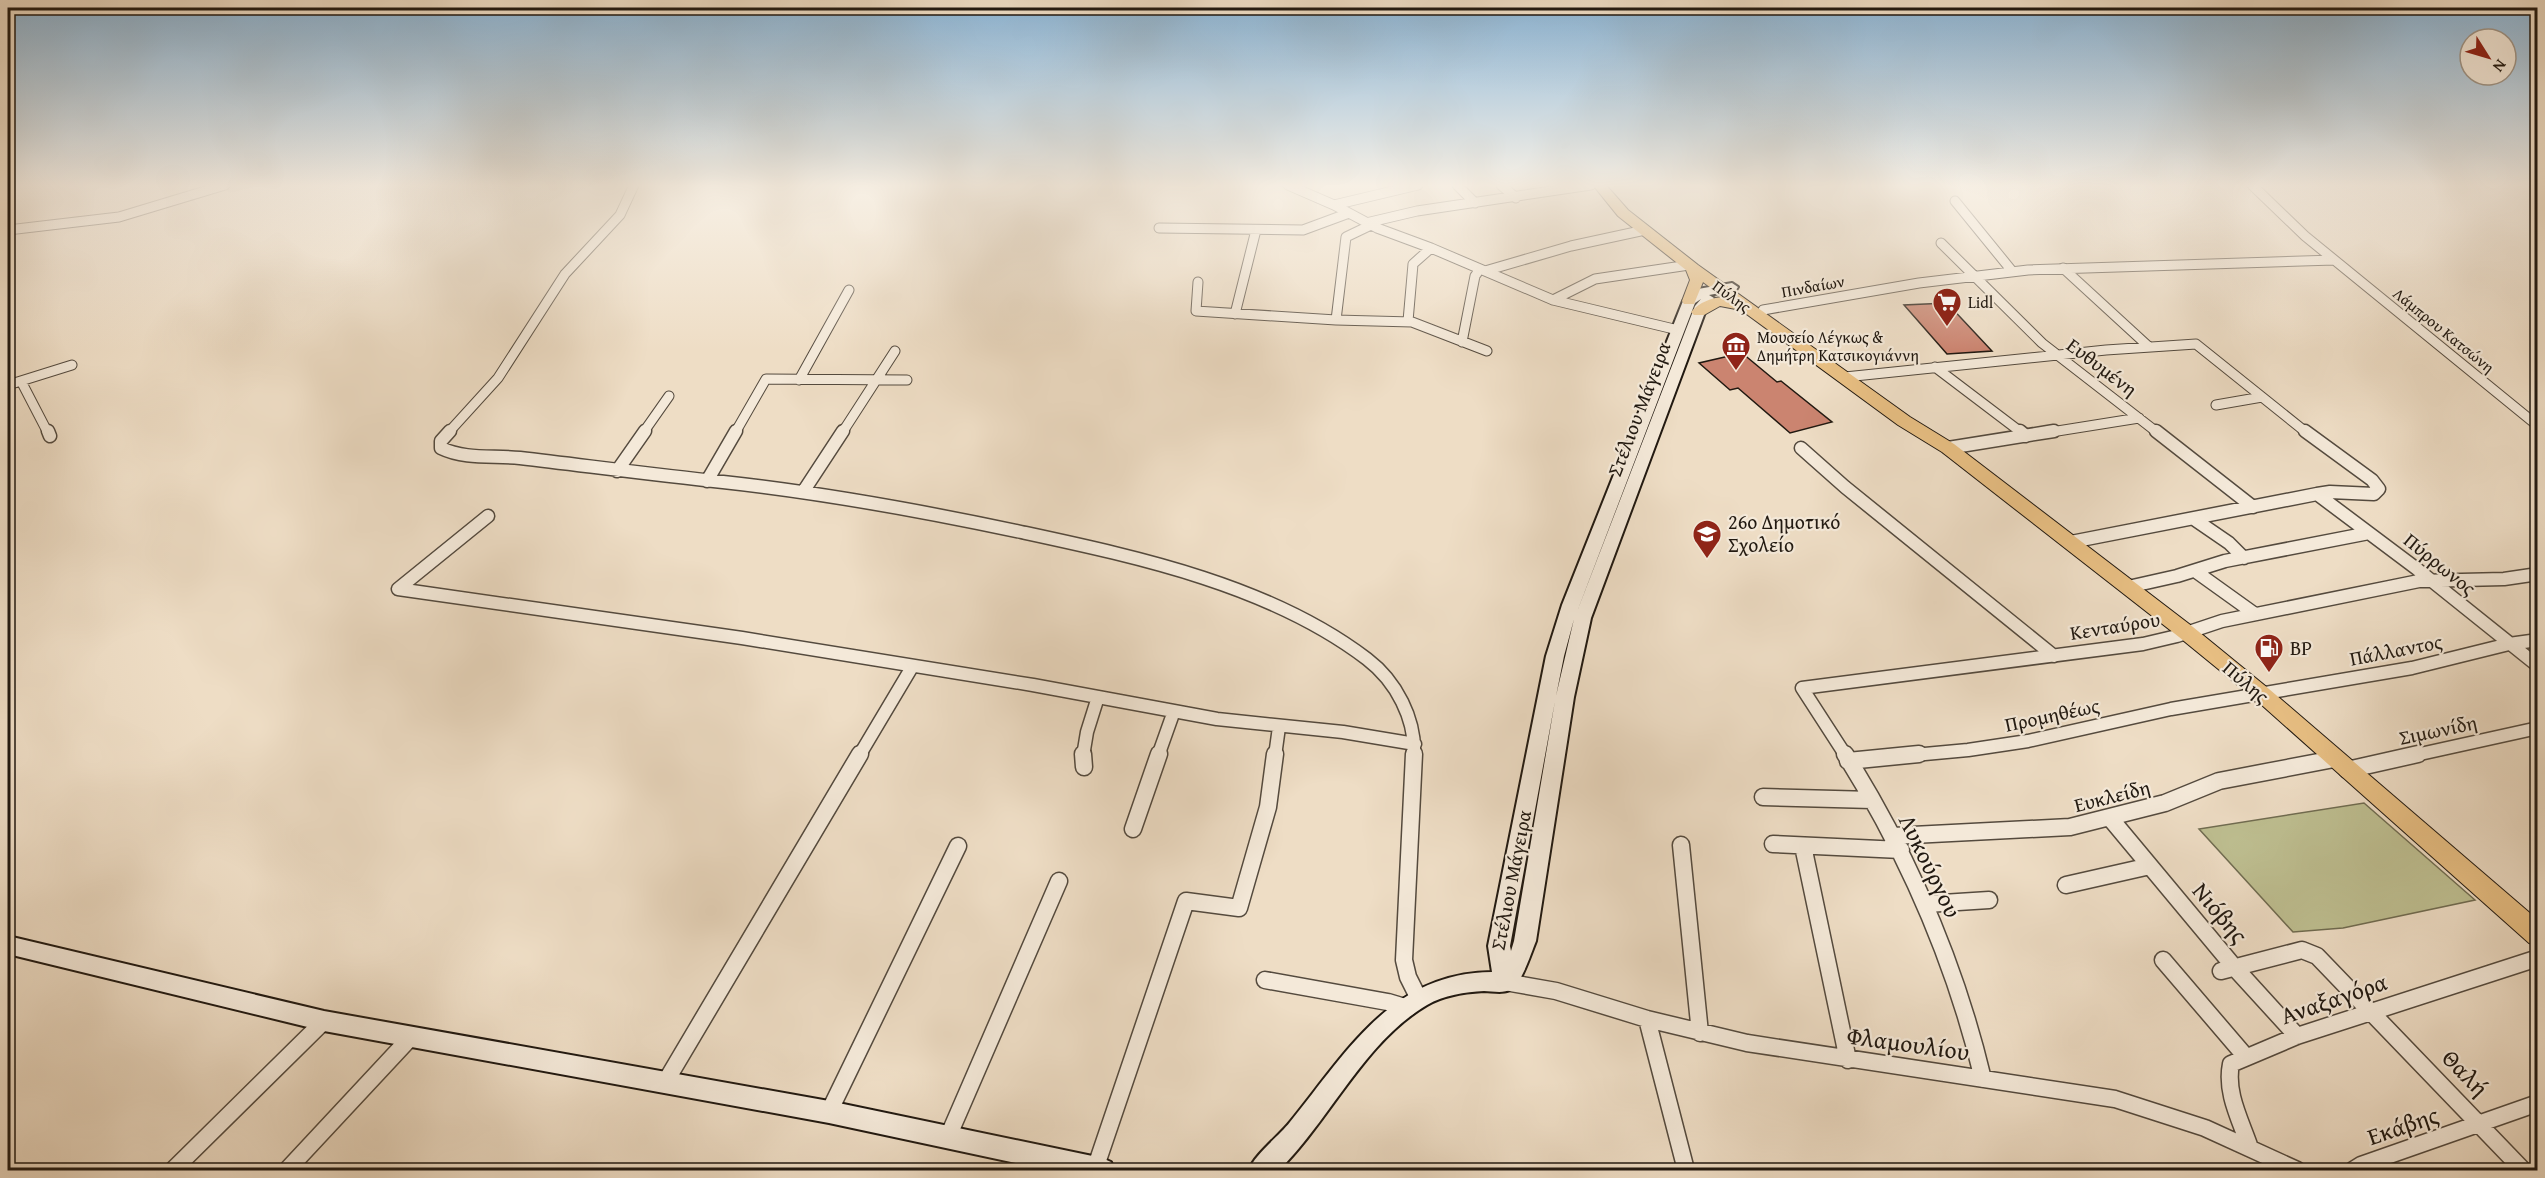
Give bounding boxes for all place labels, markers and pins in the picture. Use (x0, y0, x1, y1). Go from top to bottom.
supermarket icon: Lidl (1931, 286, 1963, 328)
place label: Lidl (1968, 290, 1994, 314)
place label: Μουσείο Λέγκως & Δημήτρη Κατσικογιάννη (1757, 325, 1919, 367)
museum icon: Μουσείο Λέγκως & Δημήτρη Κατσικογιάννη (1720, 330, 1752, 372)
place label: 26ο Δημοτικό Σχολείο (1728, 507, 1841, 559)
school or university icon: 26ο Δημοτικό Σχολείο (1691, 518, 1723, 560)
fuel station icon: BP (2253, 632, 2285, 674)
place label: BP (2290, 633, 2312, 662)

